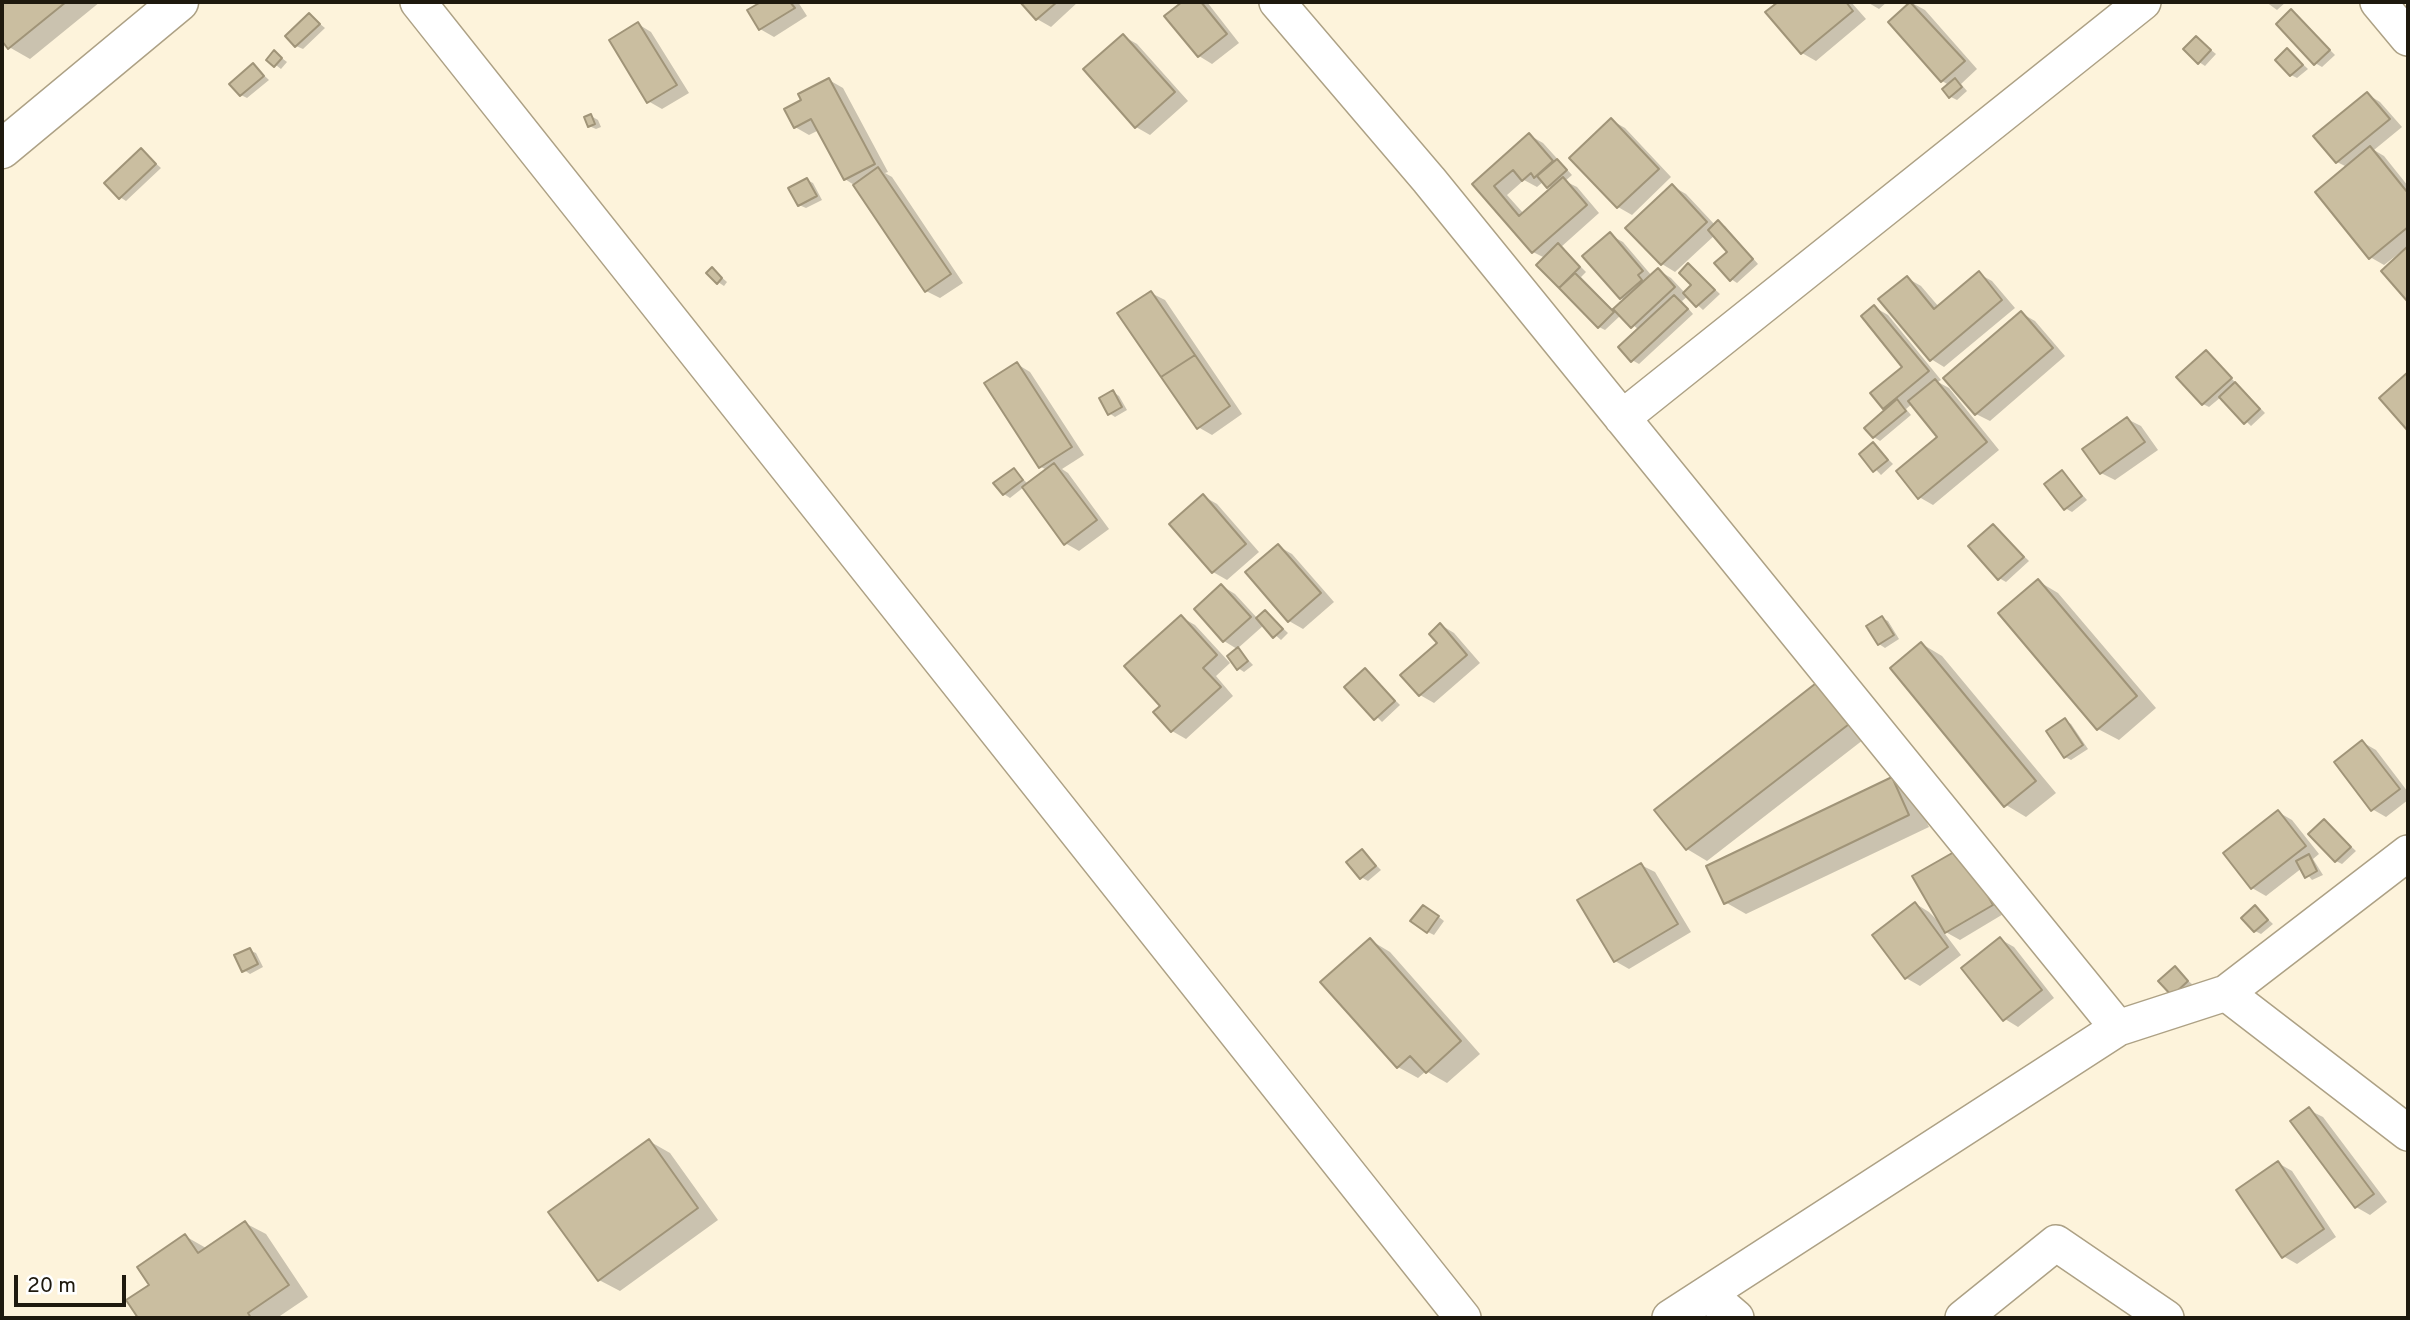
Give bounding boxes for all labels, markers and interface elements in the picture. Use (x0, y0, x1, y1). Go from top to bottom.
scale bar (18, 1260, 130, 1304)
text: 20 m (27, 1273, 76, 1300)

